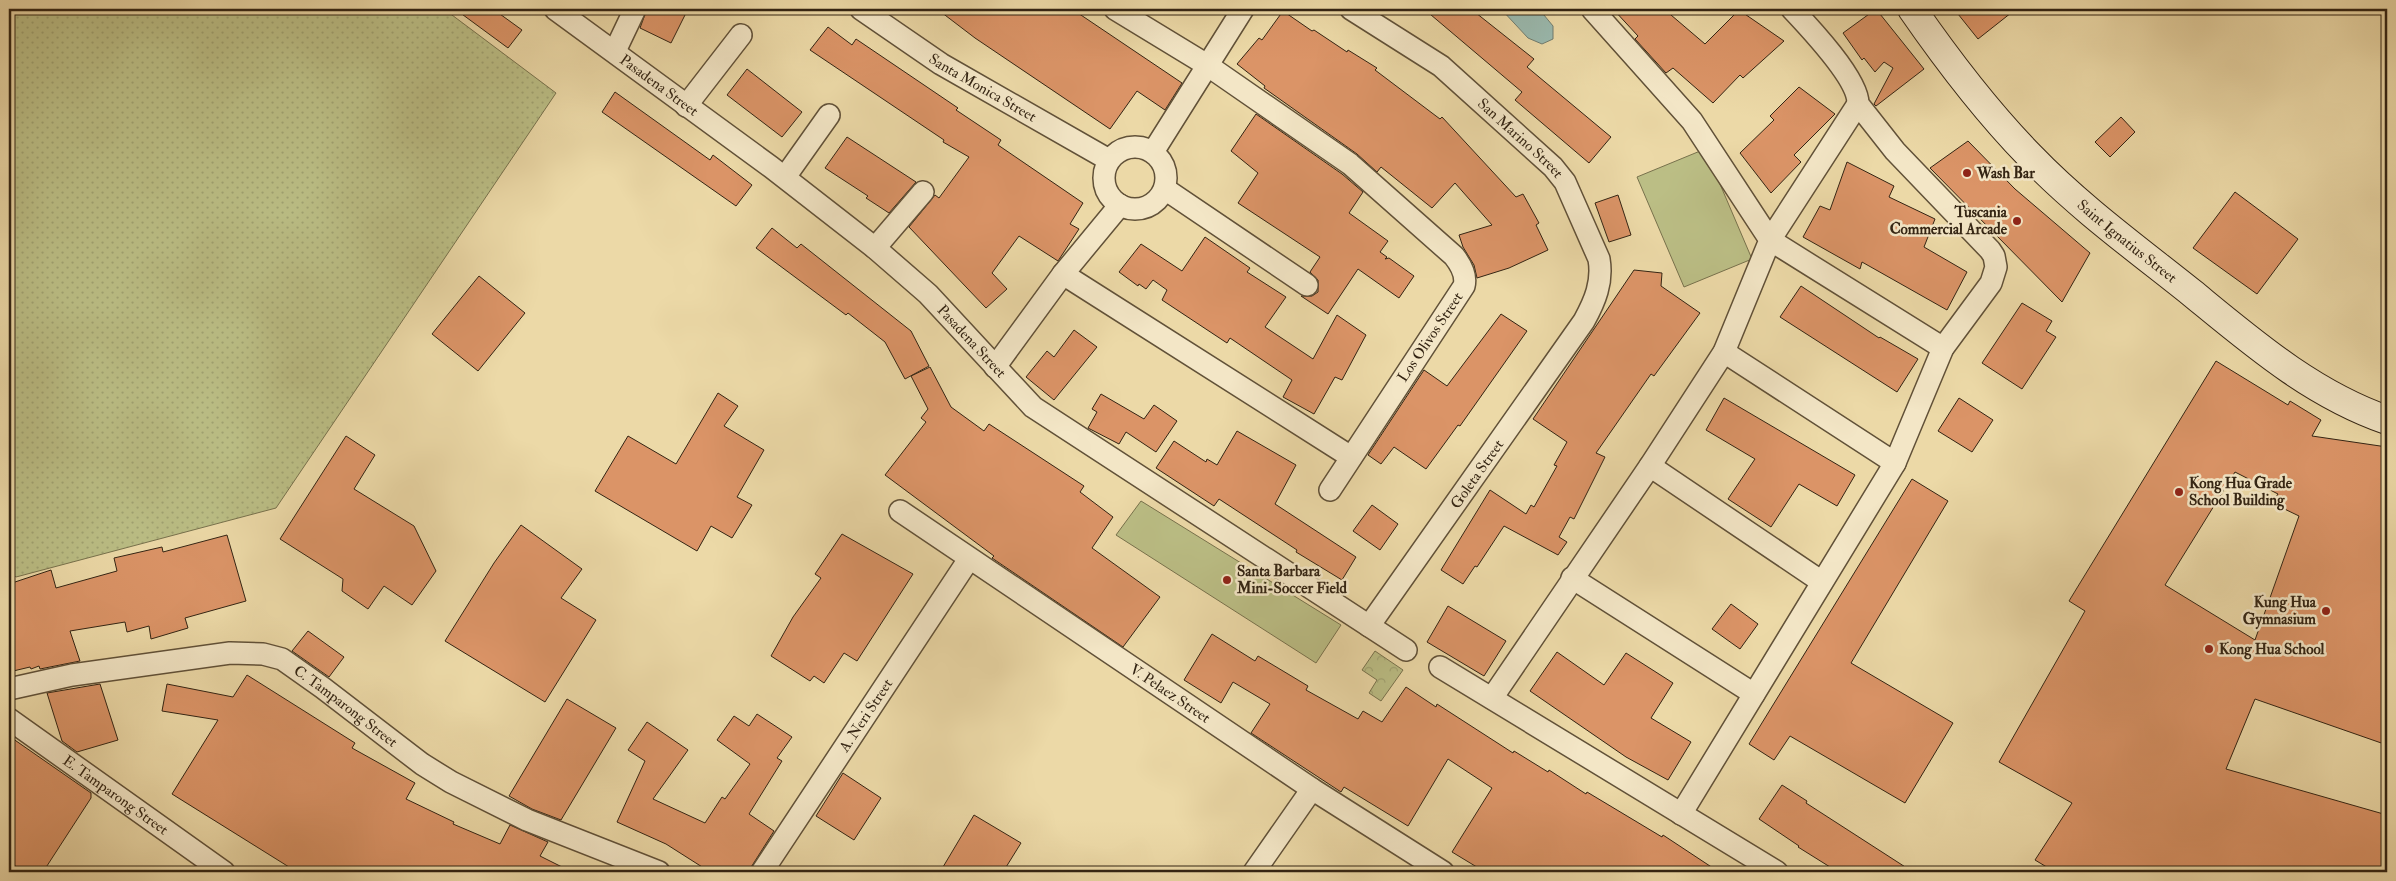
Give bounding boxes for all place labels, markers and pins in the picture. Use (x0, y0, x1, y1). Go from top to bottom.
place label: Wash Bar (1976, 164, 2035, 183)
marker: Wash Bar (1961, 167, 1973, 179)
place label: Tuscania Commercial Arcade (1890, 203, 2008, 239)
marker: Tuscania Commercial Arcade (2011, 215, 2023, 227)
place label: Kong Hua Grade School Building (2189, 474, 2293, 511)
marker: Kong Hua Grade School Building (2173, 486, 2185, 498)
place label: Santa Barbara Mini-Soccer Field (1236, 562, 1347, 598)
marker: Santa Barbara Mini-Soccer Field (1221, 574, 1233, 586)
place label: Kung Hua Gymnasium (2243, 593, 2317, 630)
marker: Kung Hua Gymnasium (2320, 605, 2332, 617)
place label: Kong Hua School (2219, 640, 2325, 660)
marker: Kong Hua School (2203, 643, 2215, 655)

